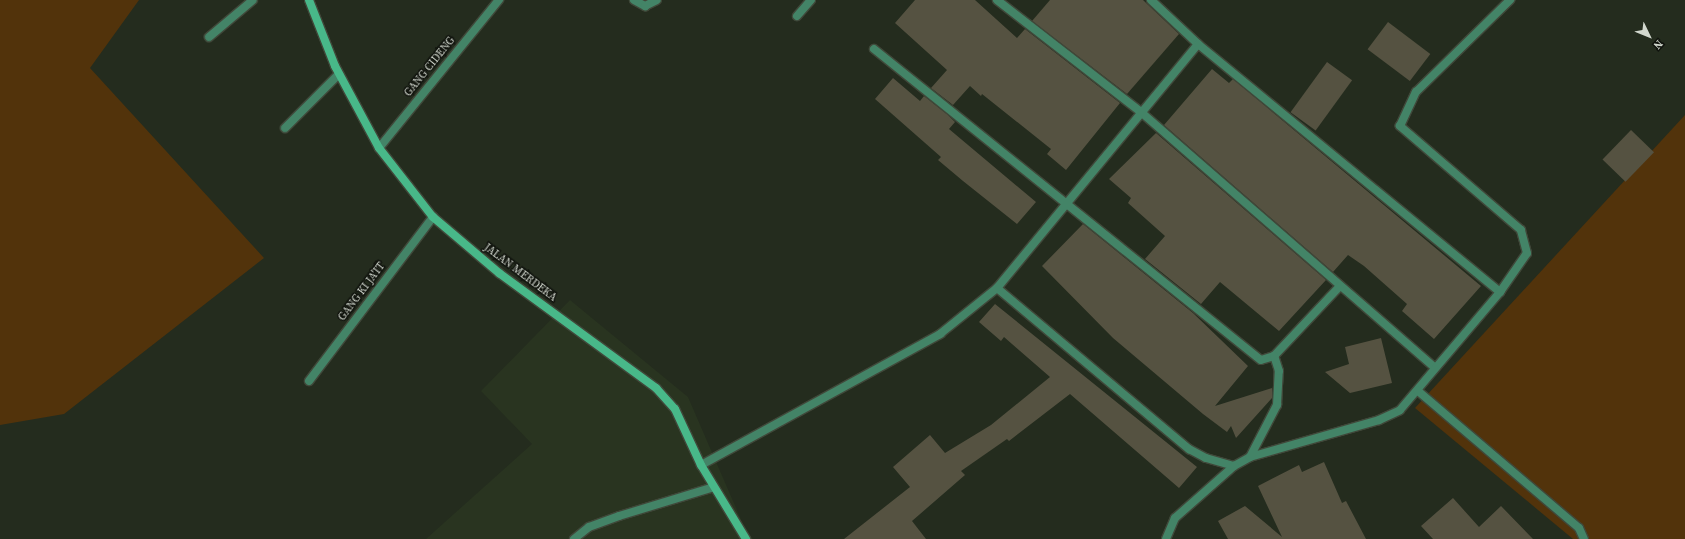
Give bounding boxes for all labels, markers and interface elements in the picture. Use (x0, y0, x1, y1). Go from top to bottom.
north arrow (1629, 16, 1669, 56)
street label: GANG CIDENG (402, 34, 458, 100)
text: N (1650, 36, 1666, 53)
street label: JALAN MERDEKA (481, 241, 559, 305)
street label: GANG KI JA'IT (336, 260, 388, 324)

